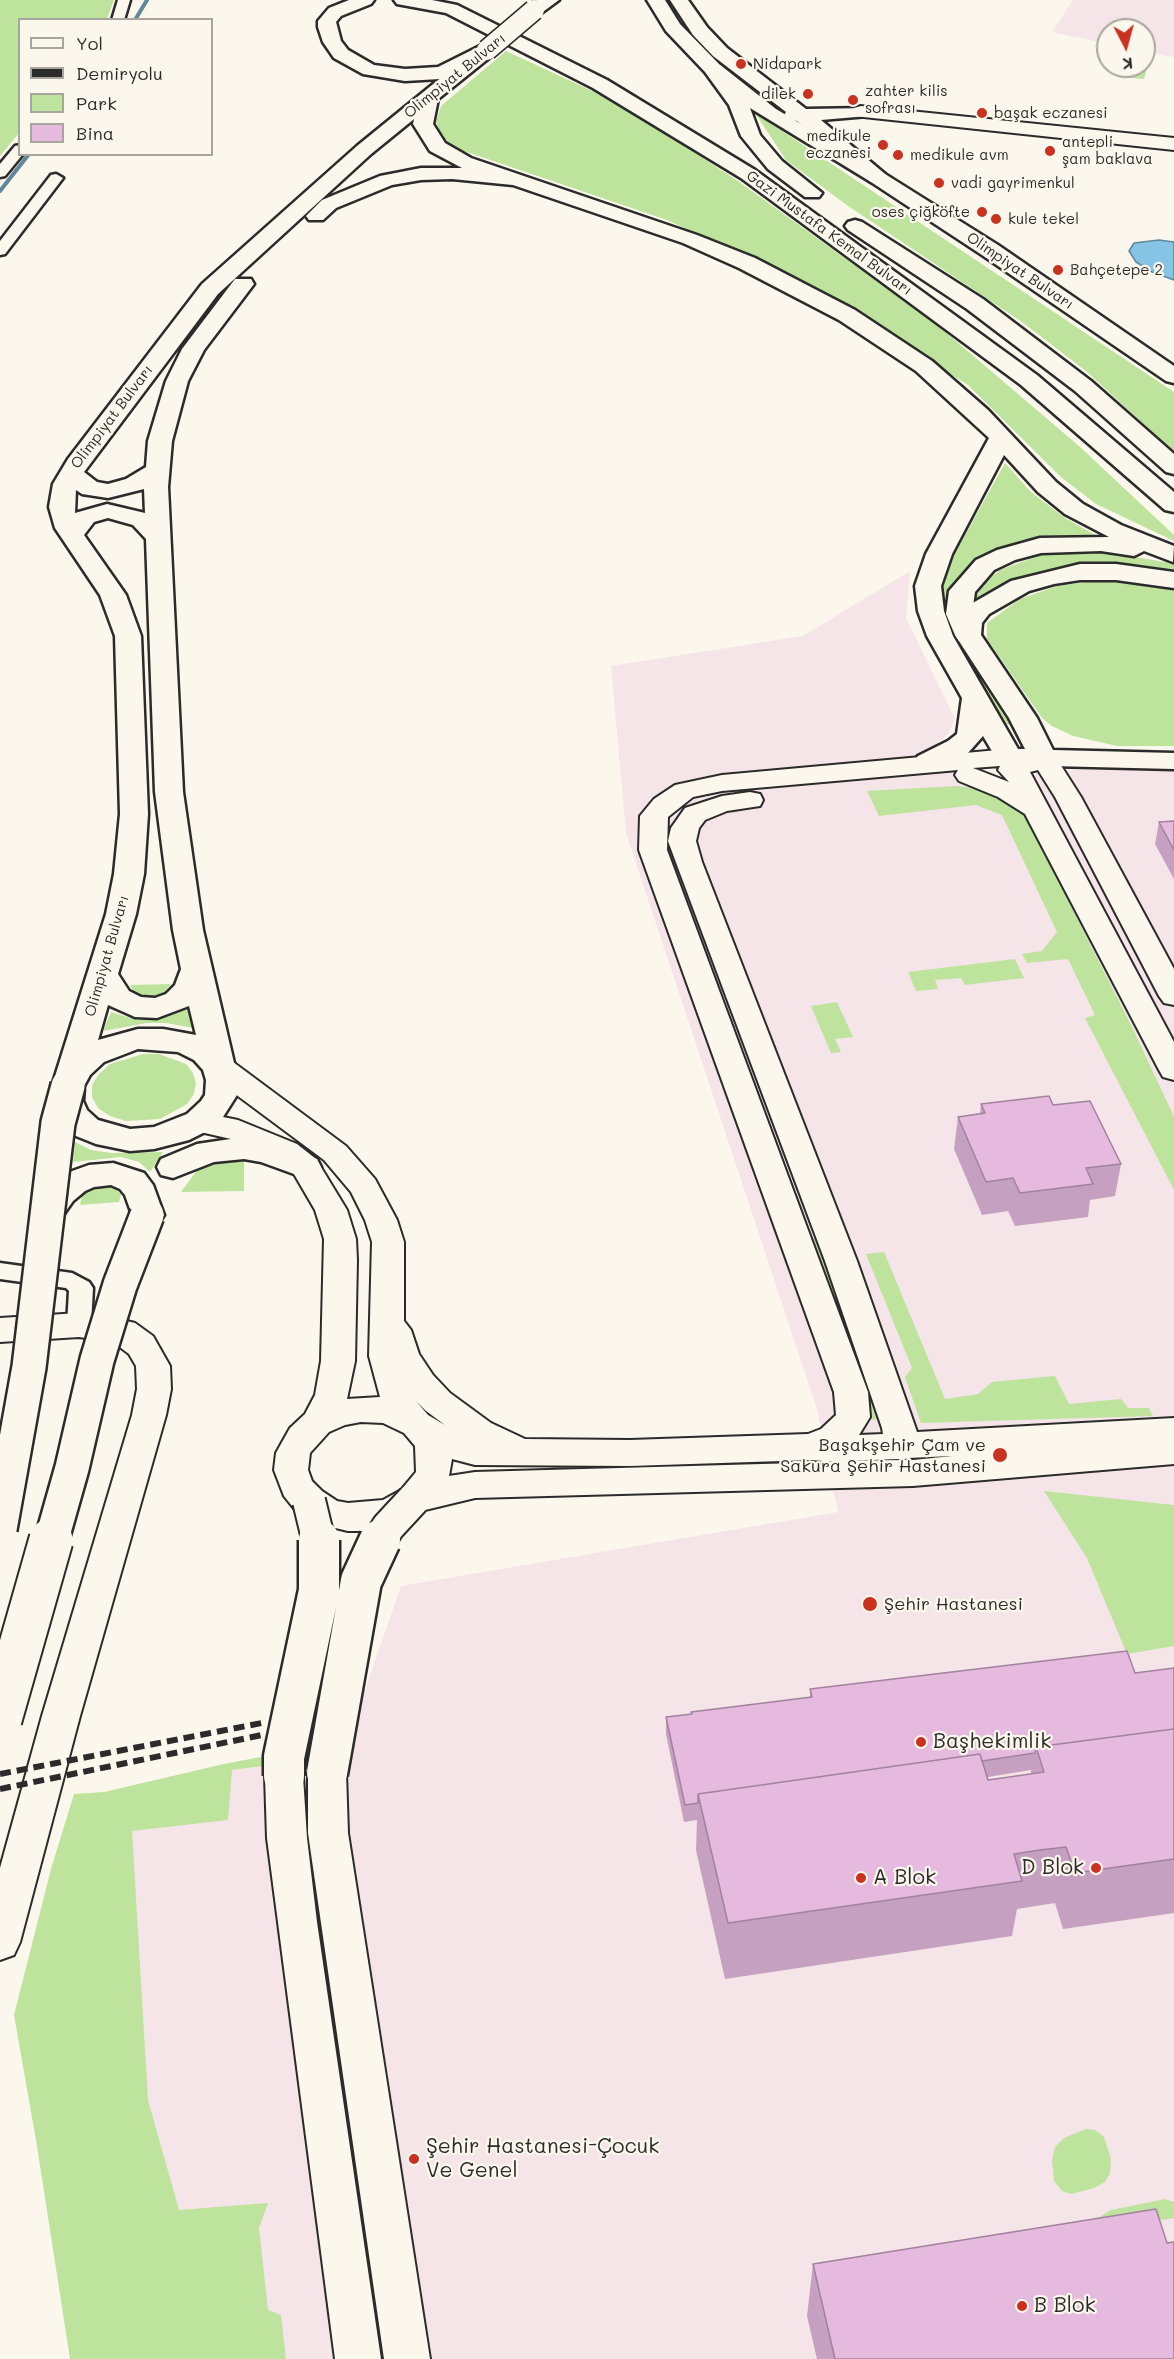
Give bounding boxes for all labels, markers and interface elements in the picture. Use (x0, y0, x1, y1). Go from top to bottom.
legend (18, 18, 213, 156)
north arrow (1096, 18, 1156, 78)
street label: Olimpiyat Bulvarı (401, 30, 509, 122)
text: Yol (76, 31, 103, 55)
text: K (1121, 53, 1134, 75)
place label: Nidapark (753, 55, 822, 73)
marker: Nidapark (734, 57, 748, 71)
text: Demiryolu (76, 61, 163, 85)
place label: zahter kilis sofrası (865, 82, 948, 117)
place label: dilek (761, 85, 796, 103)
marker: dilek (801, 87, 815, 101)
text: Park (76, 91, 117, 115)
marker: zahter kilis sofrası (846, 93, 860, 107)
place label: başak eczanesi (994, 104, 1108, 122)
marker: başak eczanesi (975, 106, 989, 120)
text: Bina (76, 121, 114, 145)
place label: medikule eczanesi (806, 127, 871, 162)
place label: antepli şam baklava (1062, 133, 1153, 168)
marker: medikule eczanesi (876, 138, 890, 152)
marker: antepli şam baklava (1043, 144, 1057, 158)
place label: medikule avm (910, 146, 1009, 164)
marker: medikule avm (891, 148, 905, 162)
street label: Gazi Mustafa Kemal Bulvarı (743, 167, 915, 299)
place label: vadi gayrimenkul (951, 174, 1075, 192)
marker: vadi gayrimenkul (932, 176, 946, 190)
place label: oses çiğköfte (872, 203, 970, 221)
marker: oses çiğköfte (975, 205, 989, 219)
place label: kule tekel (1008, 210, 1079, 228)
marker: kule tekel (989, 212, 1003, 226)
street label: Olimpiyat Bulvarı (963, 228, 1077, 314)
place label: Bahçetepe 2 (1070, 261, 1163, 279)
marker: Bahçetepe 2 (1051, 263, 1065, 277)
street label: Olimpiyat Bulvarı (67, 362, 157, 472)
street label: Olimpiyat Bulvarı (81, 893, 133, 1019)
place label: Başakşehir Çam ve Sakura Şehir Hastanesi (780, 1434, 986, 1476)
marker: Başakşehir Çam ve Sakura Şehir Hastanesi (991, 1446, 1009, 1464)
place label: Şehir Hastanesi (884, 1593, 1023, 1615)
marker: Şehir Hastanesi (861, 1595, 879, 1613)
place label: Başhekimlik (933, 1729, 1051, 1755)
marker: Başhekimlik (914, 1735, 928, 1749)
place label: D Blok (1021, 1855, 1084, 1881)
marker: D Blok (1089, 1861, 1103, 1875)
place label: A Blok (873, 1865, 936, 1891)
marker: A Blok (854, 1871, 868, 1885)
place label: Şehir Hastanesi-Çocuk Ve Genel (426, 2134, 659, 2184)
marker: Şehir Hastanesi-Çocuk Ve Genel (407, 2152, 421, 2166)
place label: B Blok (1034, 2293, 1096, 2319)
marker: B Blok (1015, 2299, 1029, 2313)

